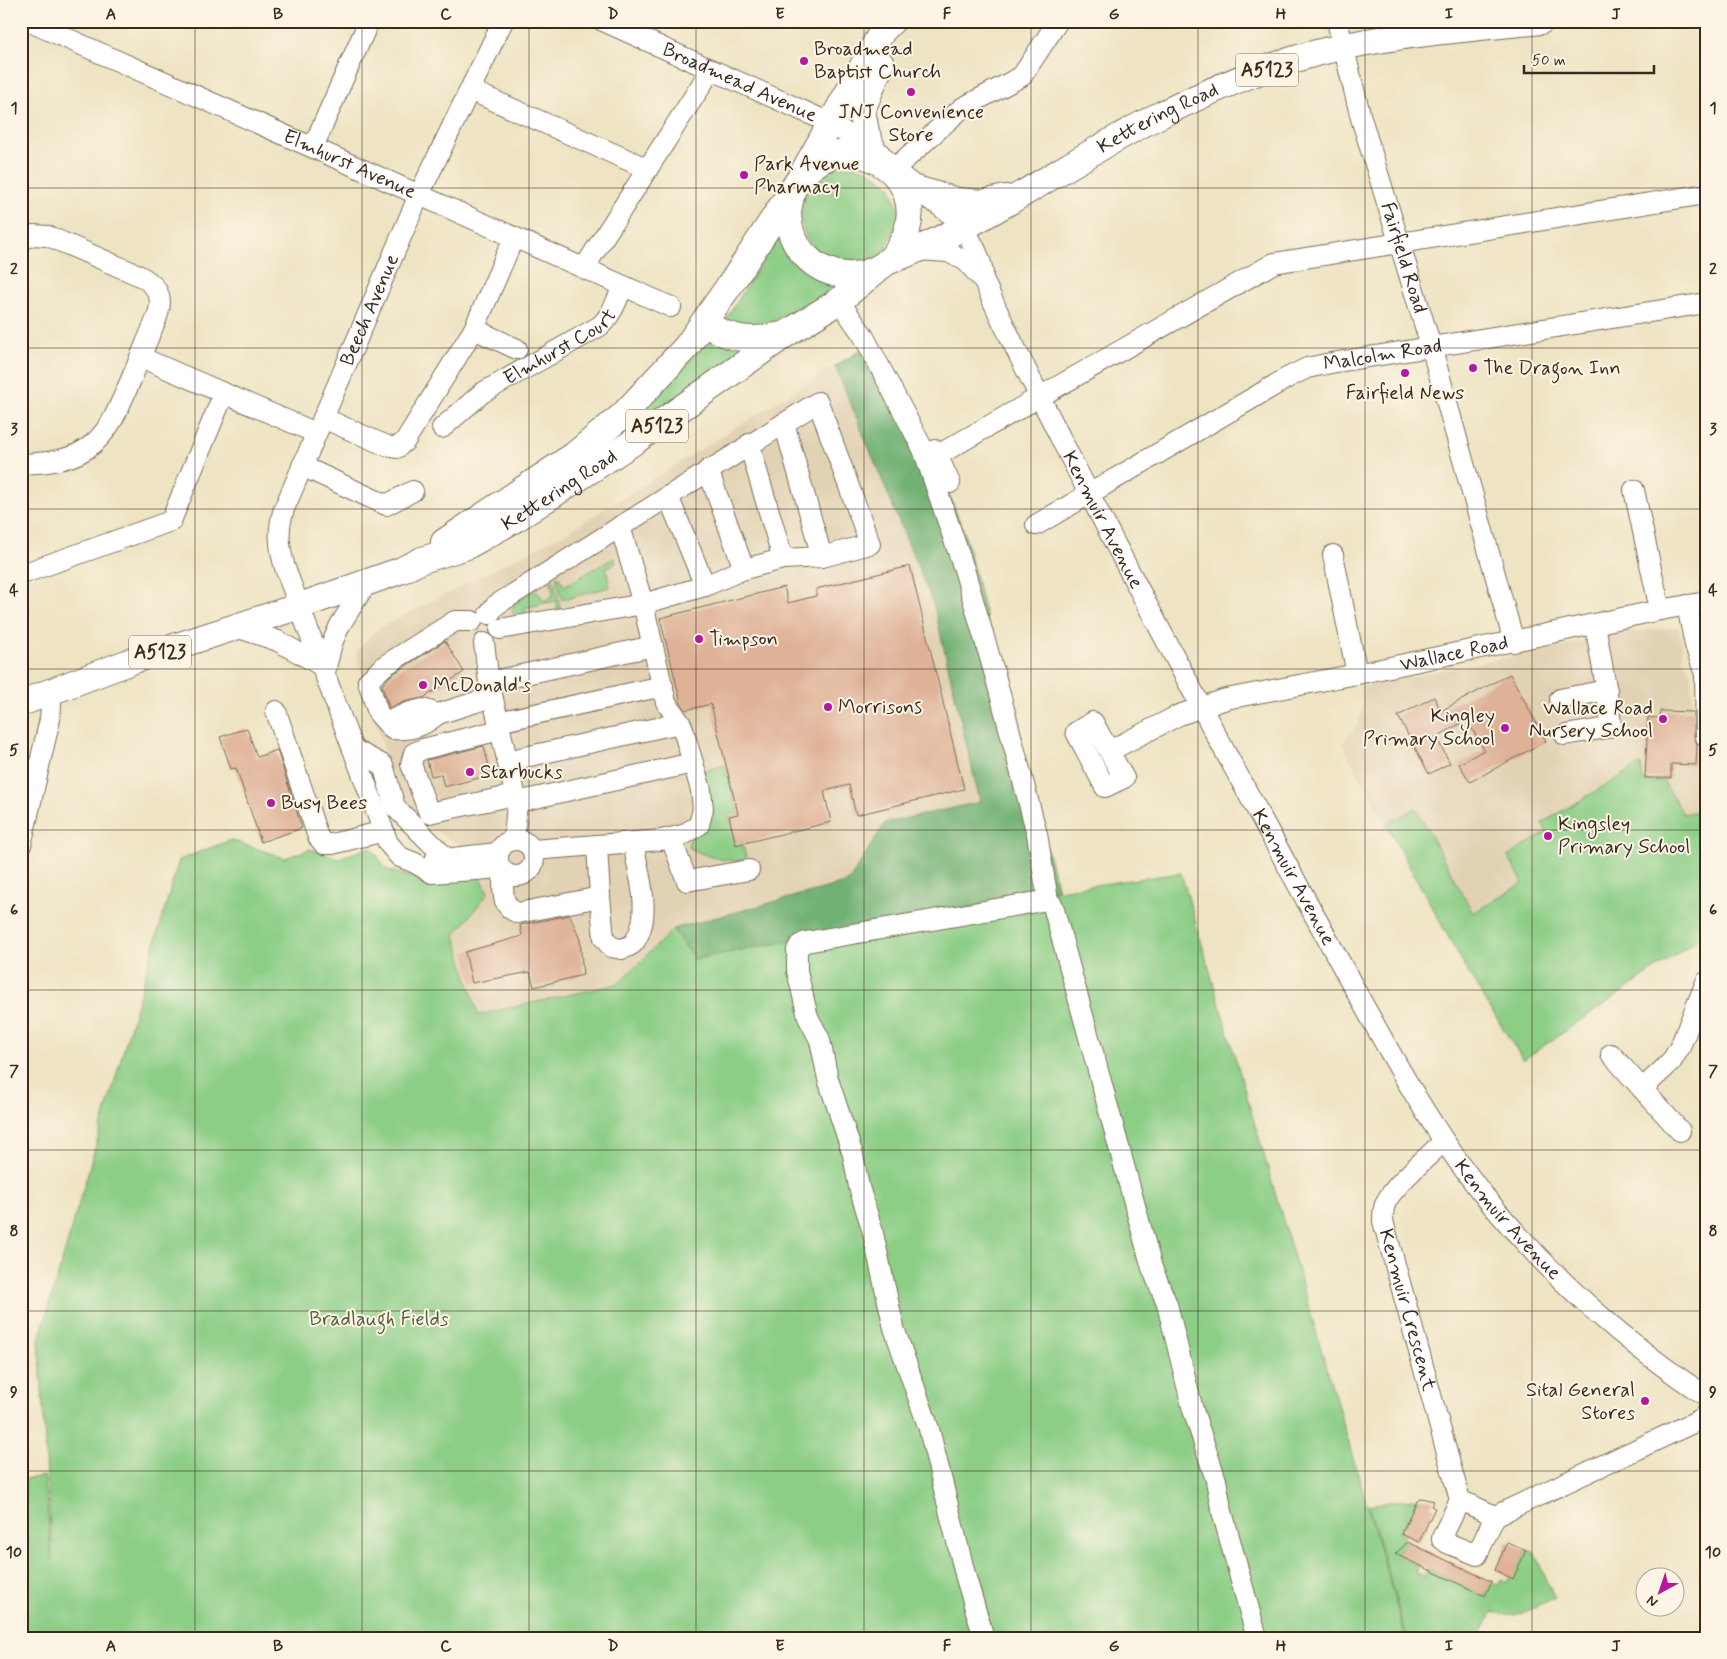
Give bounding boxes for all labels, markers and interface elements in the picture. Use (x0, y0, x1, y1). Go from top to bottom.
text: A (106, 4, 116, 25)
text: B (273, 4, 283, 25)
text: C (440, 4, 452, 25)
text: D (607, 4, 619, 25)
text: E (775, 4, 785, 25)
text: F (943, 4, 952, 25)
text: G (1109, 4, 1120, 25)
text: H (1276, 4, 1287, 25)
text: I (1445, 4, 1454, 25)
text: J (1611, 4, 1621, 25)
street label: Broadmead Avenue (658, 36, 822, 129)
place label: Broadmead Baptist Church (814, 36, 941, 86)
scale bar (1524, 42, 1654, 74)
text: 50 m (1532, 51, 1566, 71)
road number: A5123 (1236, 54, 1298, 86)
marker: Broadmead Baptist Church (798, 55, 810, 67)
street label: Kettering Road (1092, 76, 1223, 160)
marker: JNJ Convenience Store (905, 86, 917, 98)
text: 1 (10, 98, 18, 119)
text: 1 (1709, 98, 1717, 119)
place label: JNJ Convenience Store (838, 99, 984, 149)
street label: Elmhurst Avenue (279, 123, 420, 205)
place label: Park Avenue Pharmacy (754, 151, 859, 201)
marker: Park Avenue Pharmacy (738, 169, 750, 181)
street label: Fairfield Road (1374, 199, 1434, 317)
street label: Beech Avenue (334, 250, 406, 370)
text: 2 (10, 259, 18, 280)
text: 2 (1709, 259, 1717, 280)
street label: Elmhurst Court (499, 304, 623, 392)
street label: Malcolm Road (1321, 332, 1444, 378)
place label: The Dragon Inn (1483, 355, 1621, 384)
marker: The Dragon Inn (1467, 362, 1479, 374)
marker: Fairfield News (1399, 367, 1411, 379)
place label: Fairfield News (1346, 380, 1464, 407)
road number: A5123 (626, 410, 688, 442)
text: 3 (10, 419, 18, 440)
text: 3 (1709, 419, 1717, 440)
street label: Kettering Road (497, 443, 622, 537)
street label: Kenmuir Avenue (1056, 446, 1150, 594)
text: 4 (9, 580, 19, 601)
text: 4 (1708, 580, 1718, 601)
place label: Timpson (709, 626, 778, 653)
street label: Wallace Road (1398, 629, 1511, 678)
marker: Timpson (693, 633, 705, 645)
road number: A5123 (129, 636, 191, 669)
place label: McDonald's (433, 672, 531, 699)
marker: McDonald's (417, 679, 429, 691)
place label: Morrisons (838, 694, 922, 721)
place label: Wallace Road Nursery School (1529, 695, 1653, 745)
marker: Morrisons (822, 701, 834, 713)
place label: Kingley Primary School (1363, 703, 1495, 753)
marker: Wallace Road Nursery School (1657, 713, 1669, 725)
marker: Kingley Primary School (1499, 722, 1511, 734)
text: 5 (9, 740, 19, 761)
text: 5 (1708, 740, 1718, 761)
place label: Starbucks (480, 759, 563, 786)
marker: Starbucks (464, 766, 476, 778)
place label: Busy Bees (281, 790, 367, 817)
marker: Busy Bees (265, 797, 277, 809)
street label: Kenmuir Avenue (1245, 804, 1342, 950)
place label: Kingsley Primary School (1558, 811, 1690, 861)
marker: Kingsley Primary School (1542, 830, 1554, 842)
text: 6 (10, 900, 18, 921)
text: 6 (1709, 900, 1717, 921)
text: 7 (9, 1061, 19, 1082)
text: 7 (1708, 1061, 1718, 1082)
street label: Kenmuir Avenue (1448, 1154, 1567, 1286)
text: 8 (9, 1221, 19, 1242)
text: 8 (1708, 1221, 1718, 1242)
street label: Kenmuir Crescent (1372, 1226, 1443, 1394)
park label: Bradlaugh Fields (309, 1306, 449, 1335)
place label: Sital General Stores (1526, 1377, 1635, 1427)
text: 9 (10, 1382, 18, 1403)
text: 9 (1709, 1382, 1717, 1403)
marker: Sital General Stores (1639, 1395, 1651, 1407)
text: 10 (6, 1542, 22, 1563)
text: 10 (1705, 1542, 1721, 1563)
north arrow (1634, 1566, 1684, 1616)
text: N (1643, 1591, 1662, 1611)
text: A (106, 1636, 116, 1657)
text: B (273, 1636, 283, 1657)
text: C (440, 1636, 452, 1657)
text: D (607, 1636, 619, 1657)
text: E (775, 1636, 785, 1657)
text: F (943, 1636, 952, 1657)
text: G (1109, 1636, 1120, 1657)
text: H (1276, 1636, 1287, 1657)
text: I (1445, 1636, 1454, 1657)
text: J (1611, 1636, 1621, 1657)

